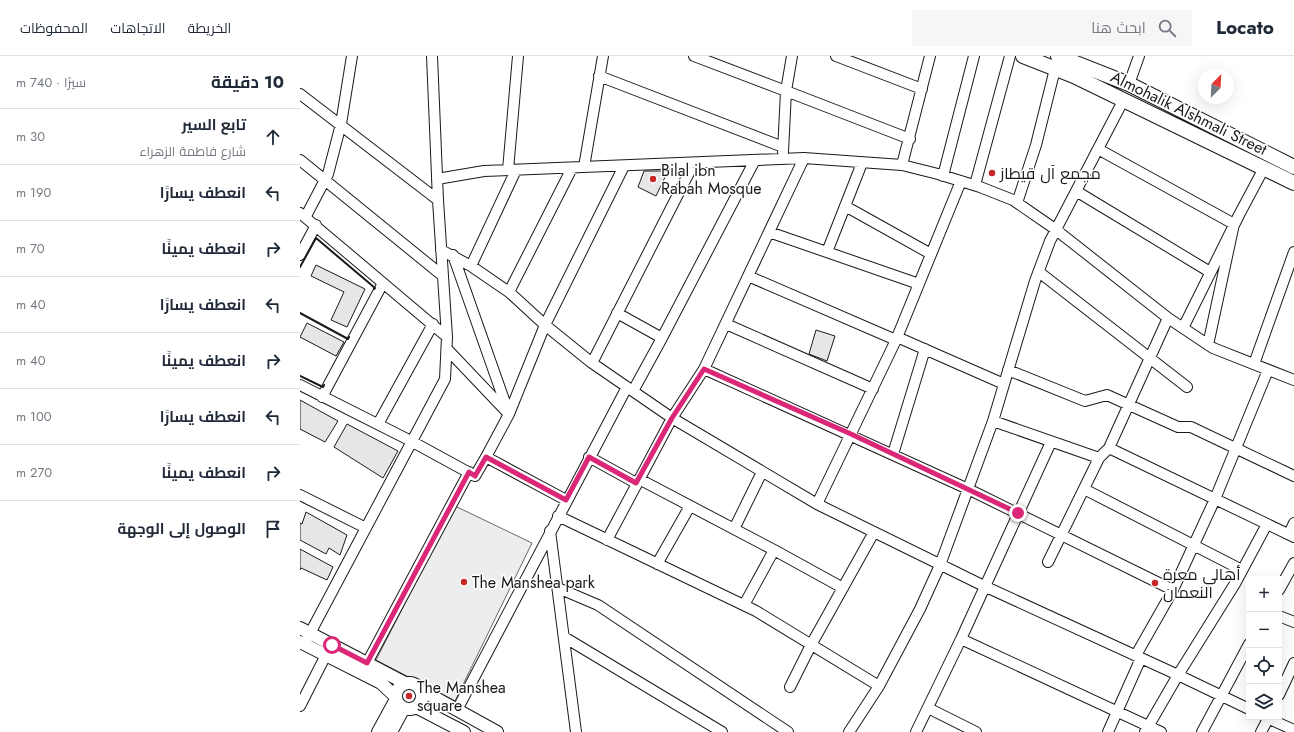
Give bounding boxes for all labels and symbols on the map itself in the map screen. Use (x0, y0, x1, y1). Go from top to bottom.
street label: Almohalik Alshmali Street (1107, 65, 1271, 161)
north arrow (1198, 68, 1234, 104)
place label: Bilal ibn Rabah Mosque (661, 159, 762, 200)
place label: مجمع آل قيطاز (999, 162, 1101, 185)
marker: مجمع آل قيطاز (987, 168, 997, 178)
marker: Bilal ibn Rabah Mosque (648, 174, 658, 184)
route end (1009, 504, 1027, 522)
place label: أهالي معرة النعمان (1163, 563, 1240, 604)
place label: The Manshea park (472, 571, 596, 594)
marker: The Manshea park (459, 577, 469, 587)
marker: أهالي معرة النعمان (1150, 578, 1160, 588)
route start (323, 636, 341, 654)
place label: The Manshea square (417, 676, 506, 717)
marker: The Manshea square (404, 691, 414, 701)

